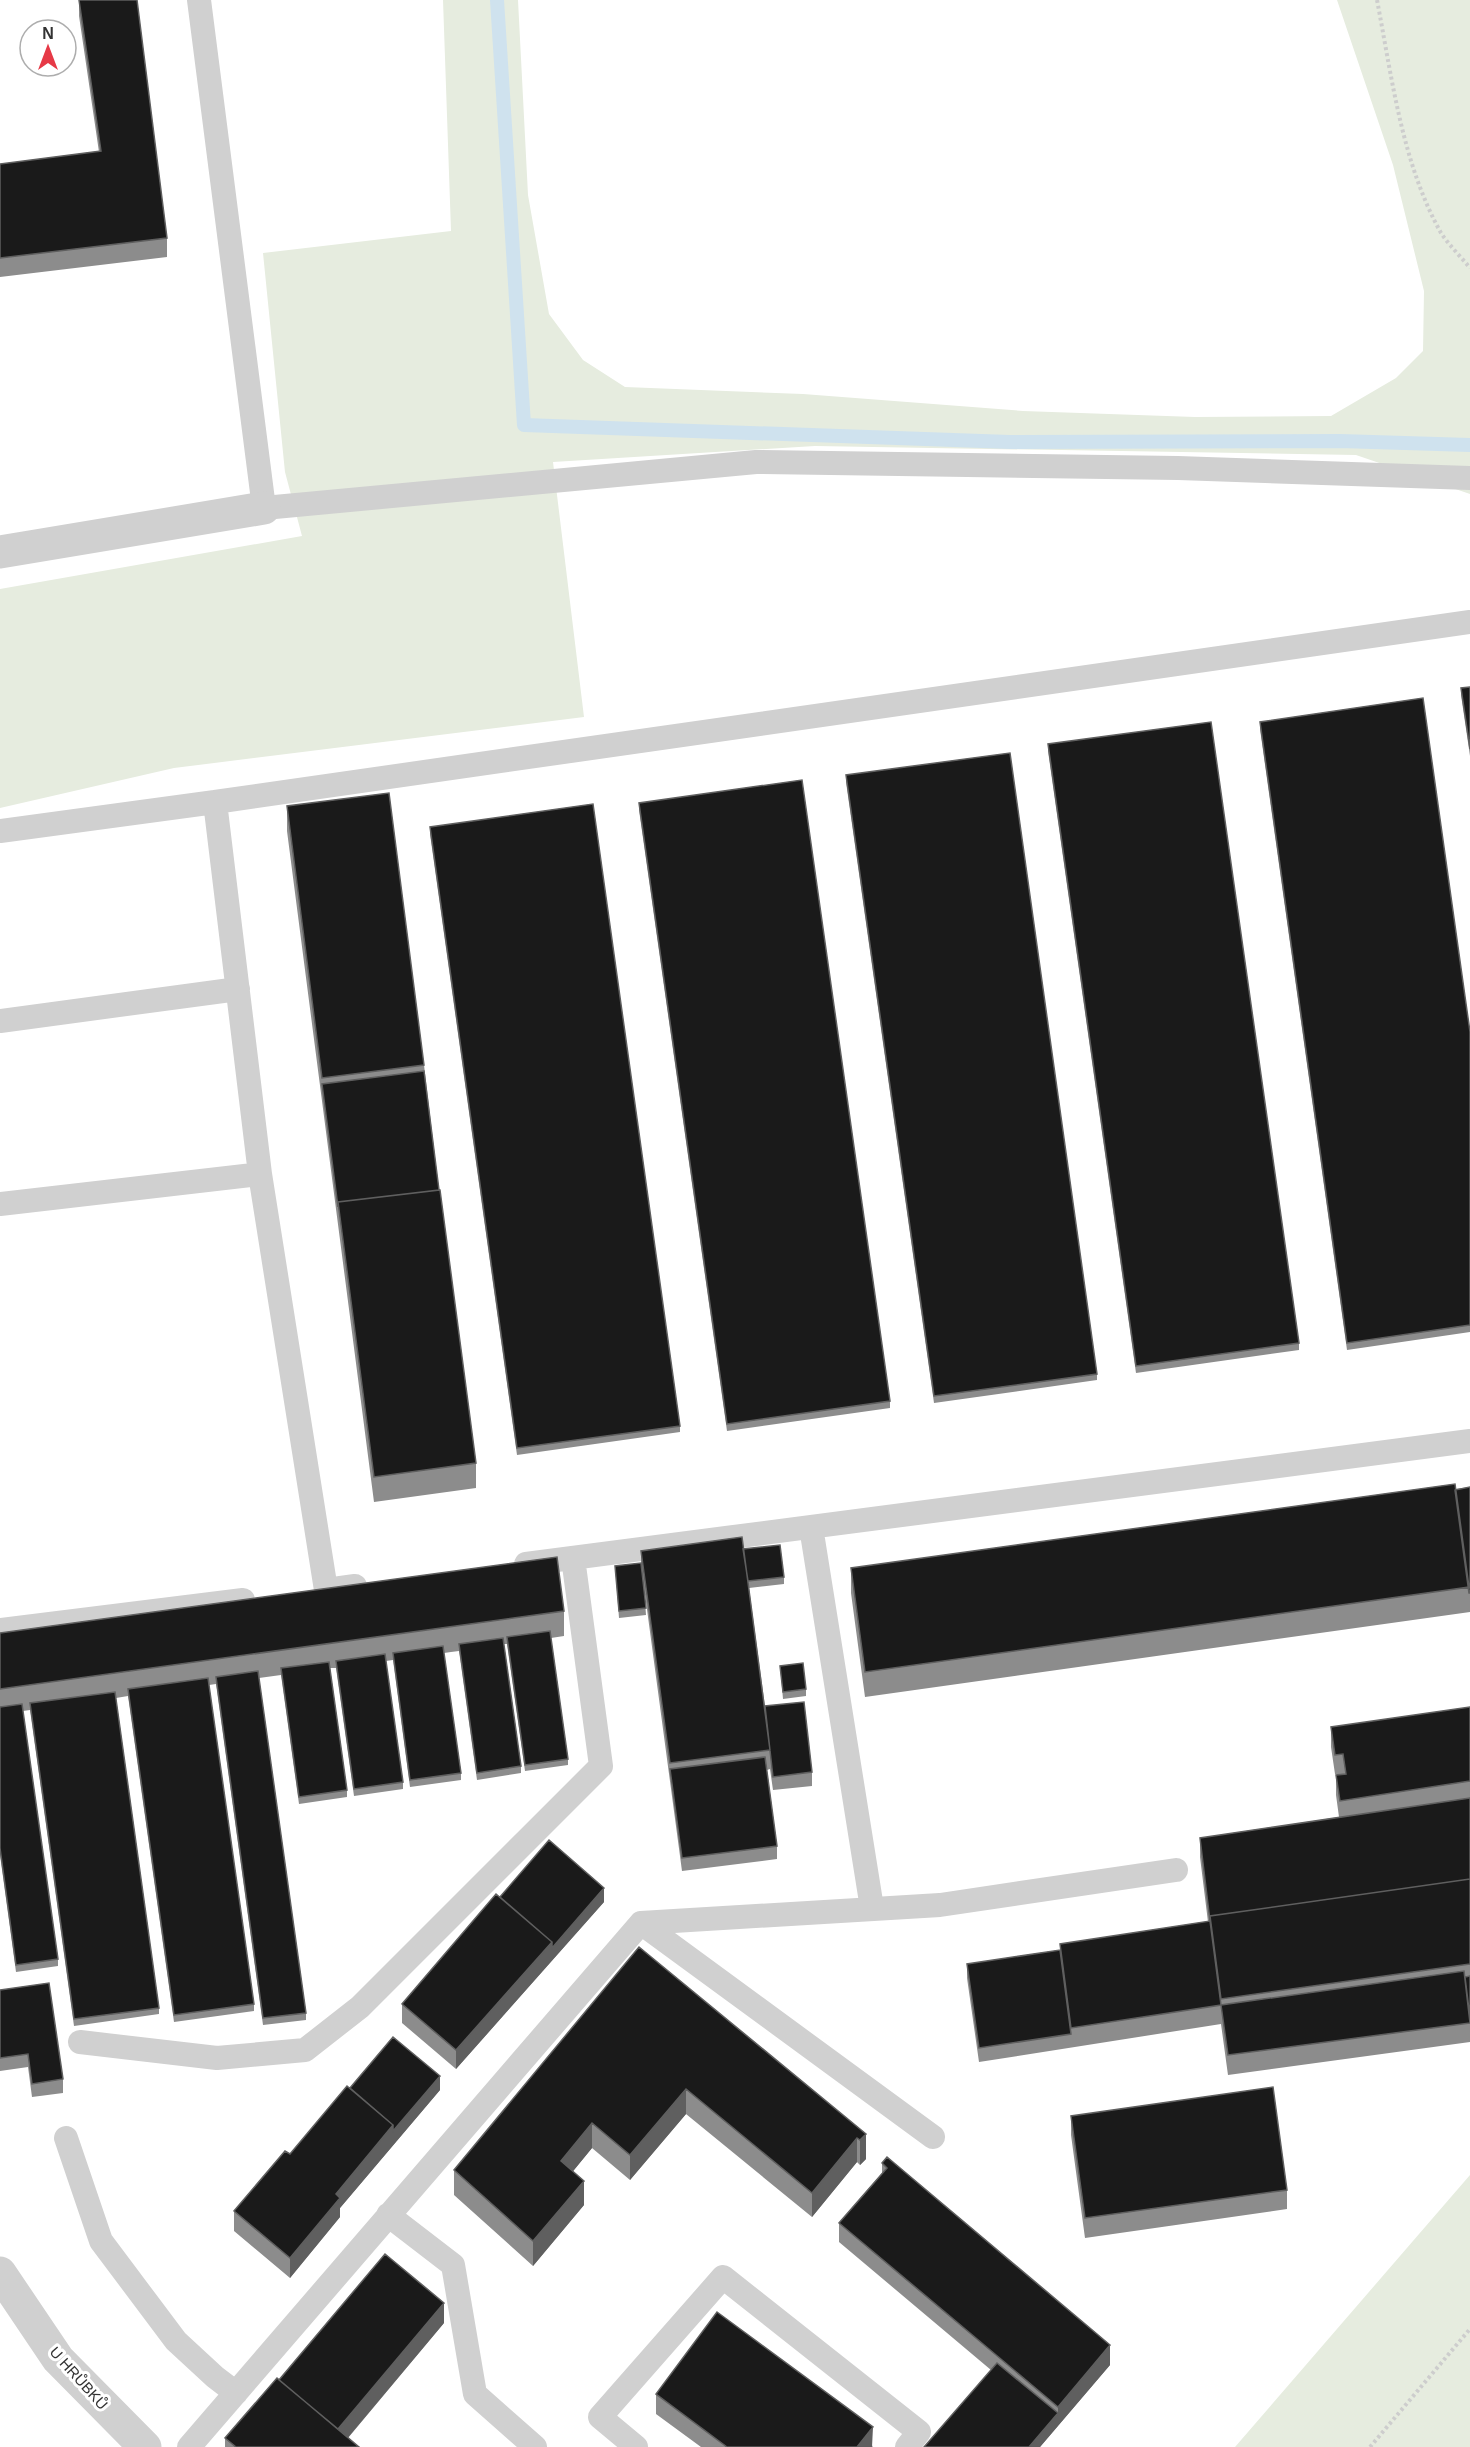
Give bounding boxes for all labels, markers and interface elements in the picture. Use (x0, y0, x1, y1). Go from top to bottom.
north arrow (18, 18, 78, 78)
text: N (42, 25, 54, 42)
street label: U HRŮBKŮ (46, 2343, 112, 2413)

